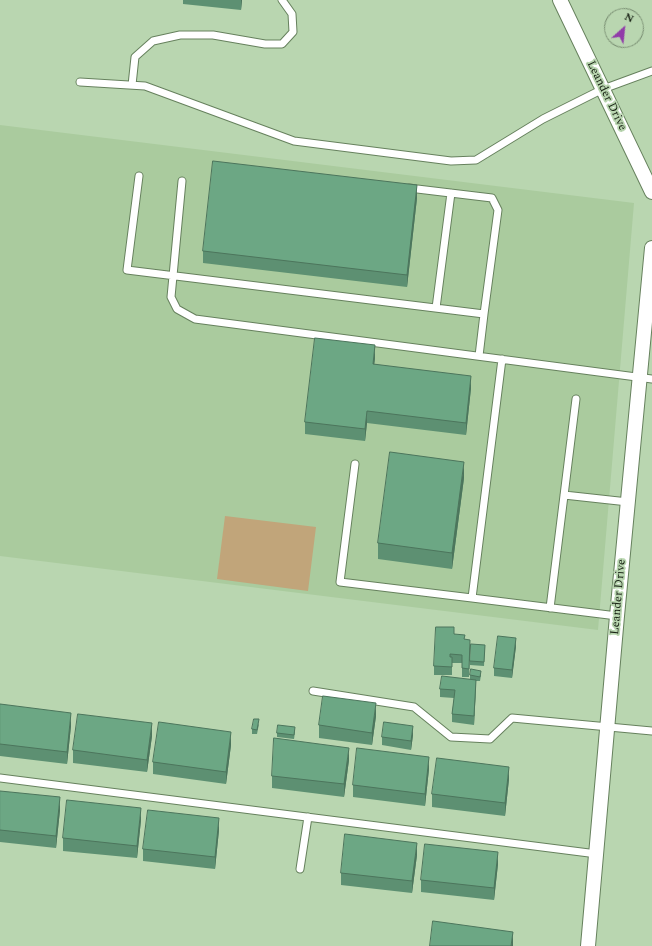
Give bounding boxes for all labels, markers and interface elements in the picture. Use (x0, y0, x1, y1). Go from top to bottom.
north arrow (604, 8, 644, 48)
text: N (621, 8, 637, 27)
street label: Leander Drive (583, 59, 629, 133)
street label: Leander Drive (609, 559, 629, 635)

